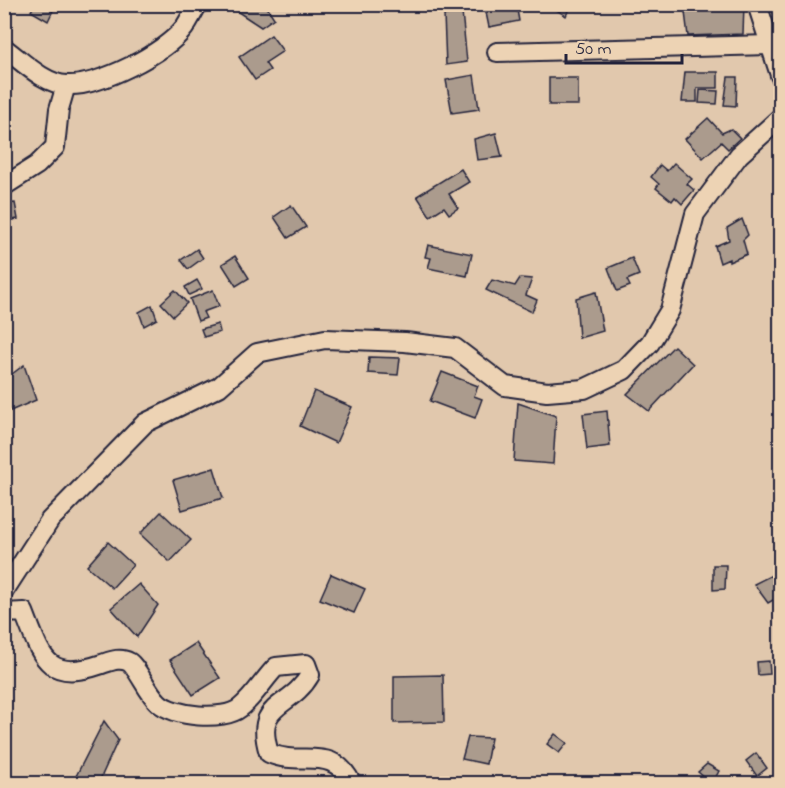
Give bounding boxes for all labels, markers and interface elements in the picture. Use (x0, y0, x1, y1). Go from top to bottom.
scale bar (566, 27, 682, 65)
text: 50 m (575, 37, 612, 63)

